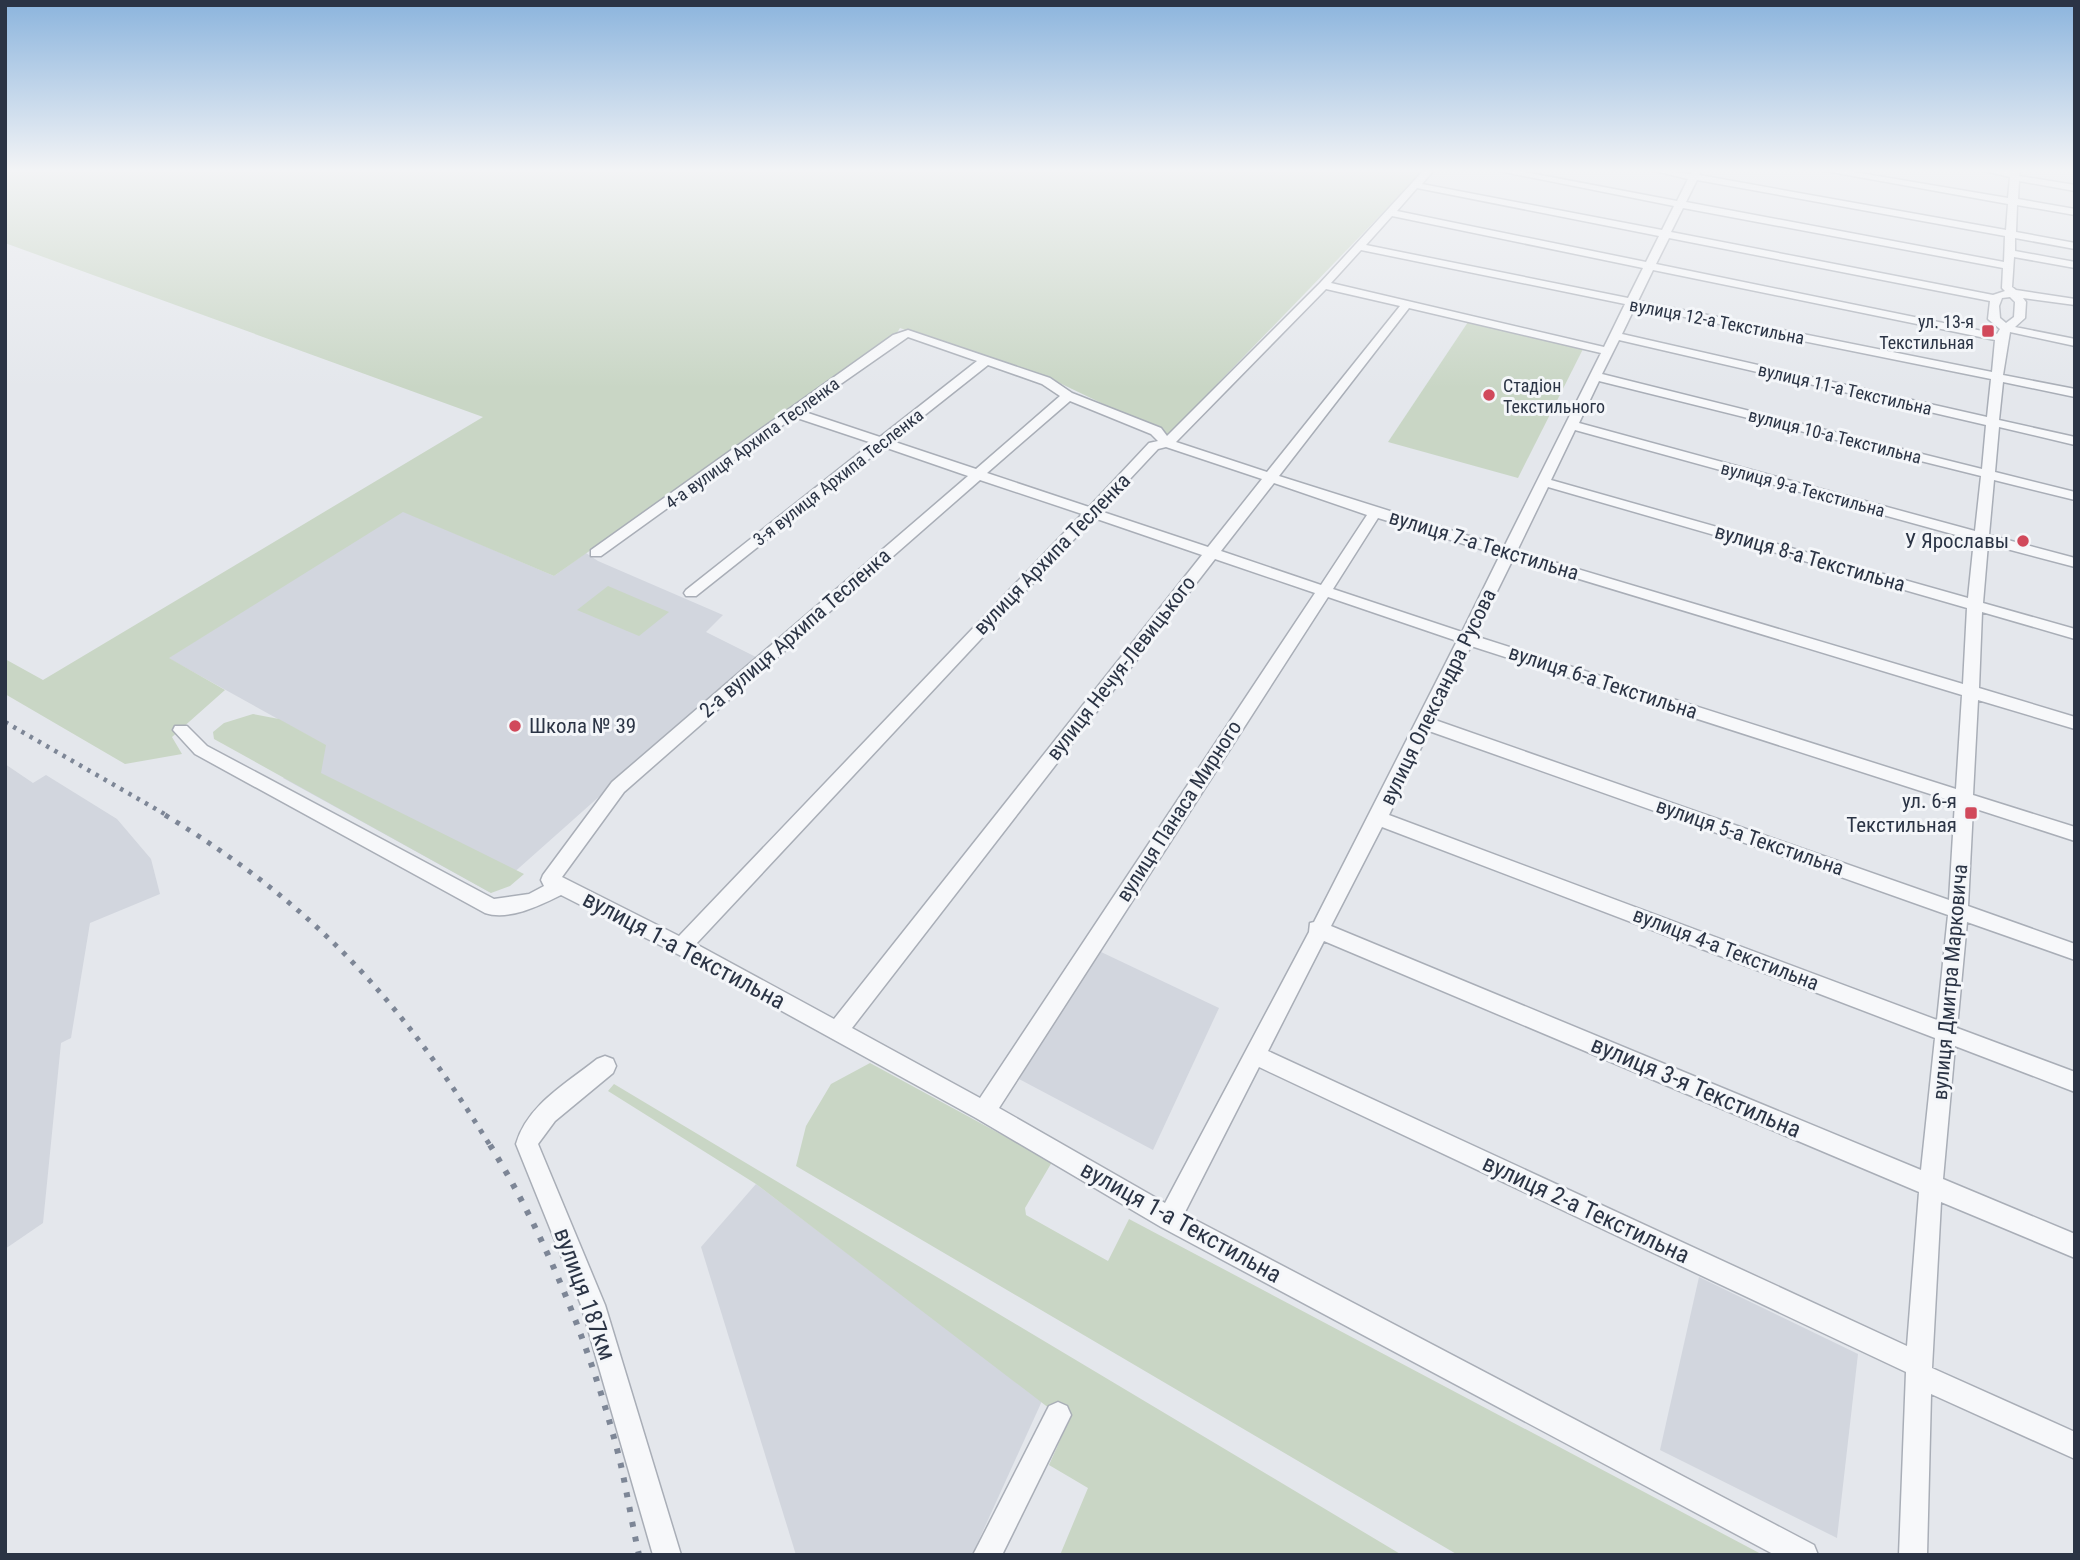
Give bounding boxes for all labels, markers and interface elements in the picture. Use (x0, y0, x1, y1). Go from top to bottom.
street label: вулиця 12-а Текстильна (1628, 294, 1806, 348)
place label: ул. 13-я Текстильная (1879, 311, 1974, 353)
marker: ул. 13-я Текстильная (1980, 323, 1996, 339)
street label: вулиця 11-а Текстильна (1756, 359, 1934, 419)
street label: 4-а вулиця Архипа Тесленка (661, 373, 843, 513)
place label: Стадіон Текстильного (1503, 375, 1605, 417)
marker: Стадіон Текстильного (1481, 387, 1497, 403)
street label: 3-я вулиця Архипа Тесленка (749, 404, 927, 550)
street label: вулиця 10-а Текстильна (1746, 404, 1924, 468)
street label: вулиця 9-а Текстильна (1719, 457, 1887, 521)
street label: вулиця Архипа Тесленка (969, 469, 1135, 639)
street label: вулиця 7-а Текстильна (1386, 505, 1582, 585)
street label: вулиця 8-а Текстильна (1712, 519, 1908, 597)
place label: У Ярославы (1905, 529, 2009, 553)
marker: У Ярославы (2015, 533, 2031, 549)
street label: 2-а вулиця Архипа Тесленка (695, 544, 895, 722)
street label: вулиця Нечуя-Левицького (1042, 571, 1200, 765)
street label: вулиця Олександра Русова (1375, 585, 1501, 809)
street label: вулиця 6-а Текстильна (1506, 640, 1700, 724)
place label: Школа № 39 (529, 714, 636, 738)
street label: вулиця Панаса Мирного (1111, 716, 1247, 906)
marker: Школа № 39 (507, 718, 523, 734)
place label: ул. 6-я Текстильная (1846, 789, 1957, 837)
street label: вулиця 5-а Текстильна (1653, 794, 1847, 880)
marker: ул. 6-я Текстильная (1963, 805, 1979, 821)
street label: вулиця Дмитра Марковича (1928, 863, 1972, 1101)
street label: вулиця 1-а Текстильна (578, 885, 790, 1015)
street label: вулиця 4-а Текстильна (1630, 903, 1822, 995)
street label: вулиця 3-я Текстильна (1587, 1030, 1805, 1144)
street label: вулиця 2-а Текстильна (1478, 1149, 1694, 1269)
street label: вулиця 1-а Текстильна (1076, 1155, 1286, 1289)
street label: вулиця 187км (548, 1224, 622, 1364)

